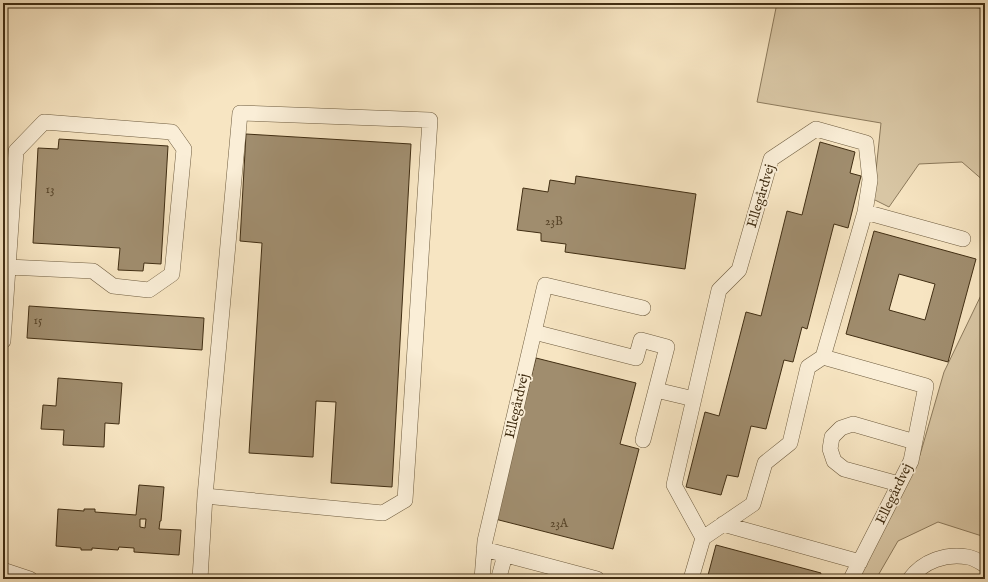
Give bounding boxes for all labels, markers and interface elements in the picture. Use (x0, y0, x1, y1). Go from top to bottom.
street label: Ellegårdvej (743, 162, 779, 230)
house number: 13 (46, 182, 54, 197)
house number: 23B (545, 214, 563, 229)
house number: 15 (34, 313, 43, 328)
street label: Ellegårdvej (501, 372, 533, 440)
street label: Ellegårdvej (871, 460, 917, 528)
house number: 23A (550, 516, 569, 531)

